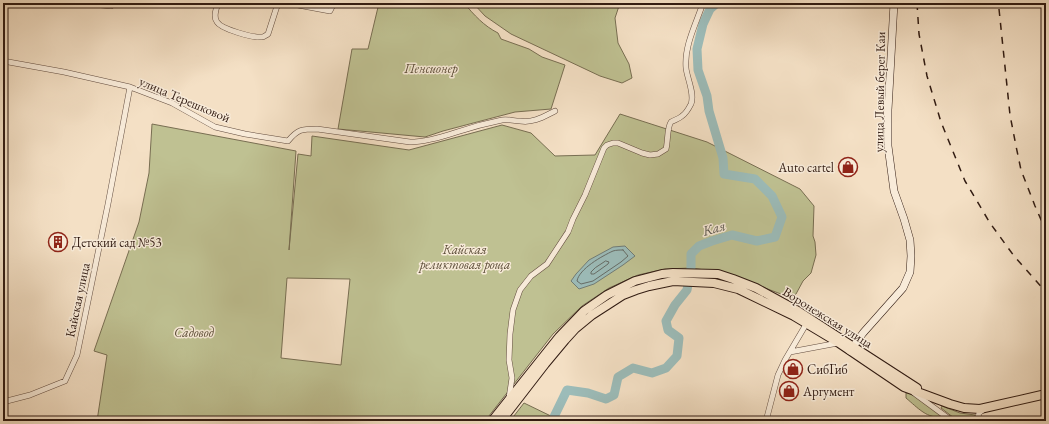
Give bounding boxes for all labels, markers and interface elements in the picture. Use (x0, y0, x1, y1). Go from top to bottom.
street label: улица Левый берег Каи (870, 31, 889, 153)
park label: Пенсионер (403, 60, 458, 77)
street label: улица Терешковой (137, 73, 233, 126)
shop icon: Auto cartel (837, 156, 859, 178)
place label: Auto cartel (777, 159, 834, 176)
water label: Кая (699, 216, 728, 240)
building icon: Детский сад №53 (47, 231, 69, 253)
place label: Детский сад №53 (72, 234, 162, 251)
park label: Кайская реликтовая роща (418, 241, 510, 273)
street label: Кайская улица (61, 261, 94, 339)
street label: Воронежская улица (780, 283, 877, 352)
park label: Садовод (174, 324, 215, 341)
shop icon: СибГиб (782, 358, 804, 380)
place label: СибГиб (807, 361, 848, 378)
shop icon: Аргумент (778, 380, 800, 402)
place label: Аргумент (802, 383, 855, 400)

